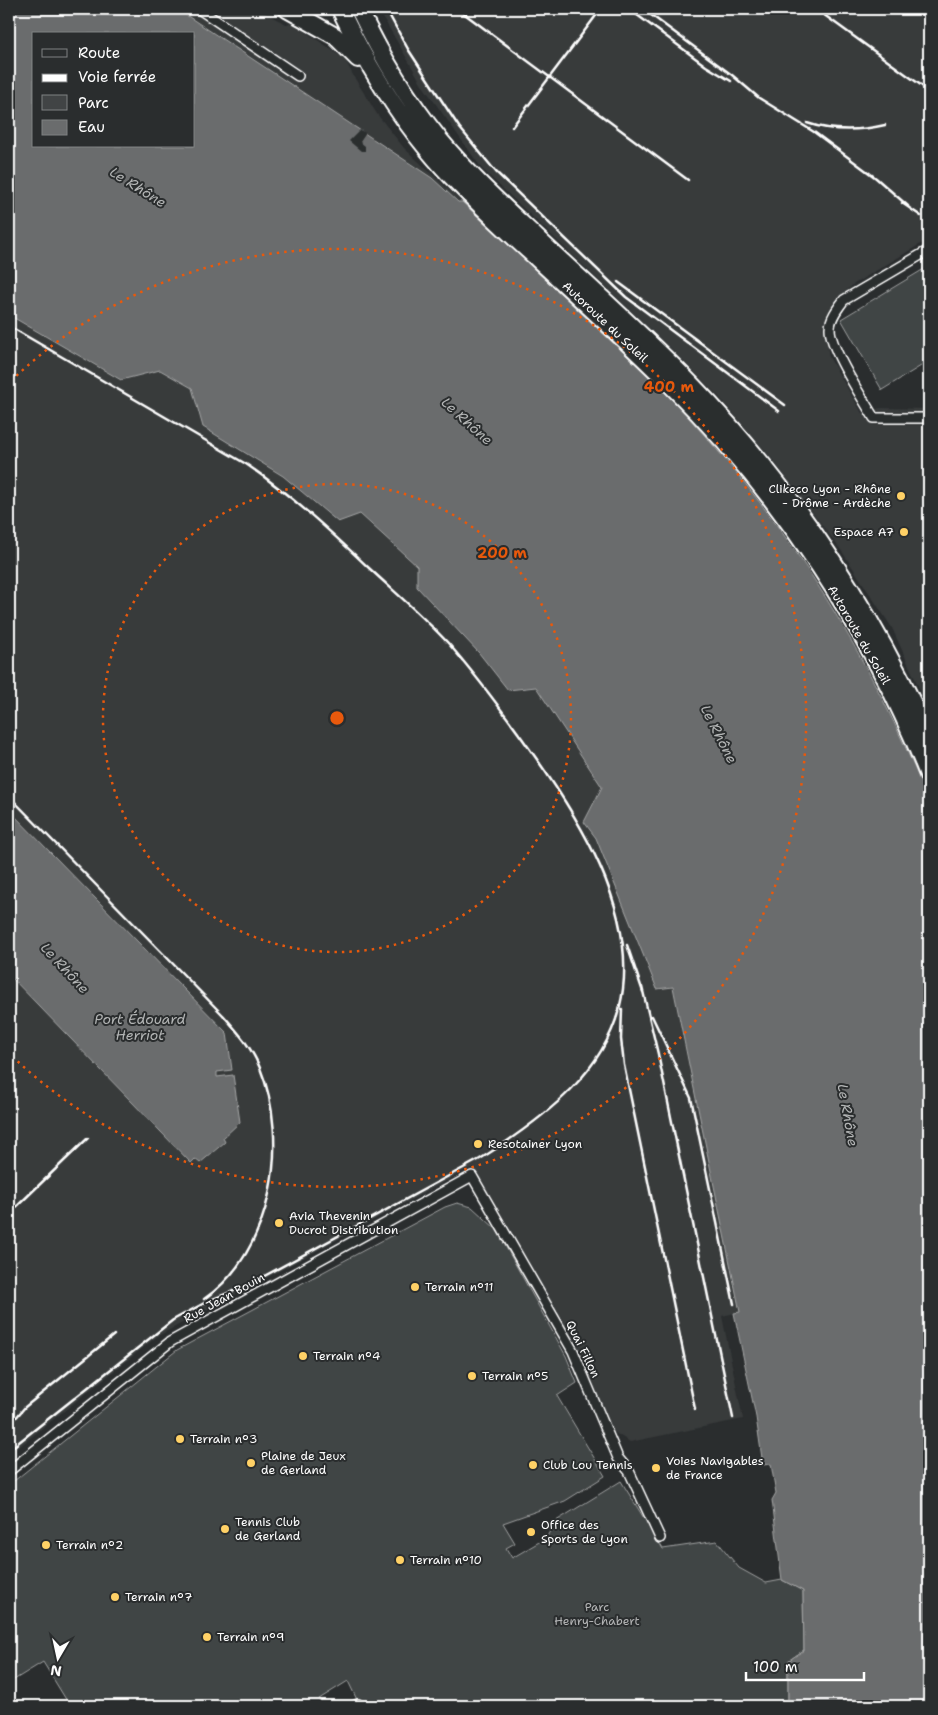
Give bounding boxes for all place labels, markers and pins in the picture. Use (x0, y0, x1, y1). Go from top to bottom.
place label: Clikeco Lyon - Rhône - Drôme - Ardèche (768, 481, 891, 511)
marker: Clikeco Lyon - Rhône - Drôme - Ardèche (895, 490, 907, 502)
place label: Espace A7 (834, 524, 894, 540)
marker: Espace A7 (898, 526, 910, 538)
centre of rings (328, 709, 346, 727)
place label: Resotainer Lyon (488, 1136, 582, 1152)
marker: Resotainer Lyon (472, 1138, 484, 1150)
place label: Avia Thevenin Ducrot Distribution (289, 1208, 398, 1238)
marker: Avia Thevenin Ducrot Distribution (273, 1217, 285, 1229)
place label: Terrain n°11 (425, 1279, 494, 1295)
marker: Terrain n°11 (409, 1281, 421, 1293)
place label: Terrain n°4 (313, 1348, 380, 1364)
marker: Terrain n°4 (297, 1350, 309, 1362)
place label: Terrain n°5 (482, 1368, 548, 1384)
marker: Terrain n°5 (466, 1370, 478, 1382)
place label: Terrain n°3 (190, 1431, 257, 1447)
marker: Terrain n°3 (174, 1433, 186, 1445)
place label: Plaine de Jeux de Gerland (261, 1448, 346, 1478)
place label: Voies Navigables de France (666, 1453, 764, 1483)
marker: Plaine de Jeux de Gerland (245, 1457, 257, 1469)
place label: Club Lou Tennis (543, 1457, 633, 1473)
marker: Club Lou Tennis (527, 1459, 539, 1471)
marker: Voies Navigables de France (650, 1462, 662, 1474)
place label: Tennis Club de Gerland (235, 1514, 301, 1544)
place label: Office des Sports de Lyon (541, 1517, 628, 1547)
marker: Tennis Club de Gerland (219, 1523, 231, 1535)
marker: Office des Sports de Lyon (525, 1526, 537, 1538)
place label: Terrain n°2 (56, 1537, 123, 1553)
marker: Terrain n°2 (40, 1539, 52, 1551)
place label: Terrain n°10 (410, 1552, 482, 1568)
marker: Terrain n°10 (394, 1554, 406, 1566)
place label: Terrain n°7 (125, 1589, 192, 1605)
marker: Terrain n°7 (109, 1591, 121, 1603)
place label: Terrain n°9 (217, 1629, 284, 1645)
marker: Terrain n°9 (201, 1631, 213, 1643)

